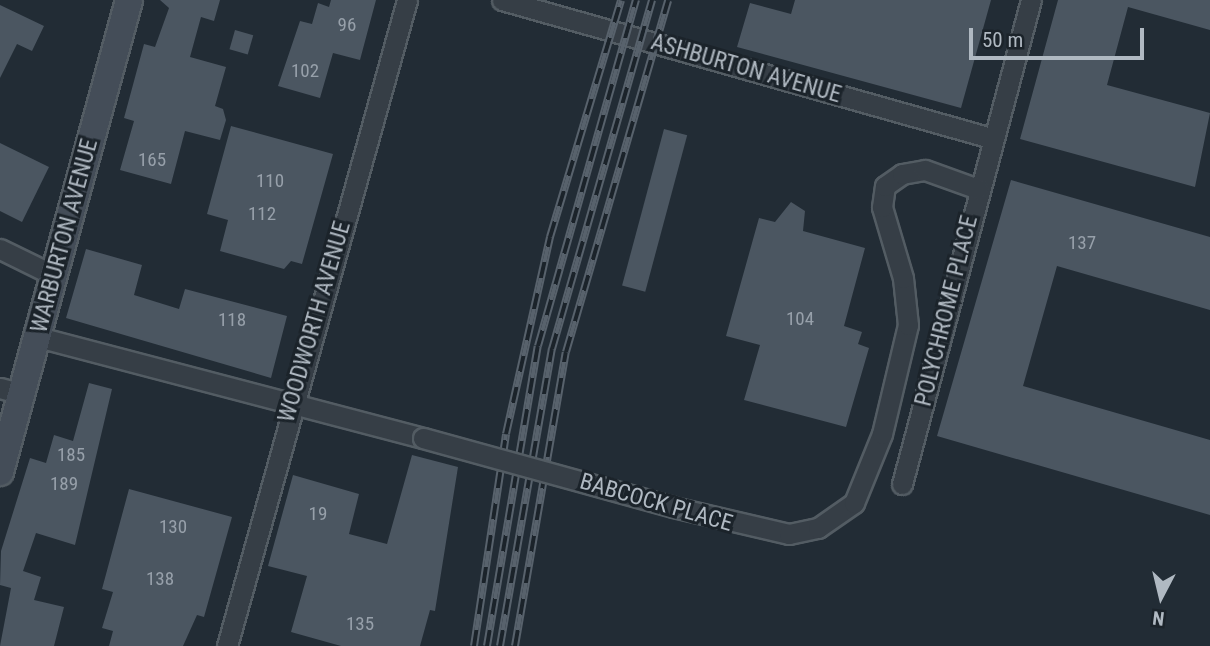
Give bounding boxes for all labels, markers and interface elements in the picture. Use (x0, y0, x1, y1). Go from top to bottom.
house number: 96 (338, 14, 356, 36)
scale bar (972, 14, 1147, 58)
text: 50 m (982, 28, 1023, 52)
street label: ASHBURTON AVENUE (648, 29, 844, 109)
house number: 102 (291, 60, 319, 82)
street label: WARBURTON AVENUE (26, 136, 104, 336)
house number: 165 (138, 149, 166, 171)
house number: 110 (256, 170, 284, 192)
house number: 112 (248, 203, 276, 225)
street label: POLYCHROME PLACE (910, 213, 984, 409)
street label: WOODWORTH AVENUE (273, 218, 357, 426)
house number: 137 (1068, 232, 1096, 254)
house number: 104 (786, 308, 814, 330)
house number: 118 (218, 309, 246, 331)
house number: 185 (57, 444, 85, 466)
street label: BABCOCK PLACE (576, 468, 736, 538)
house number: 189 (50, 473, 78, 495)
house number: 19 (309, 503, 327, 525)
house number: 130 (159, 516, 187, 538)
north arrow (1126, 562, 1196, 632)
house number: 138 (146, 568, 174, 590)
text: N (1151, 606, 1166, 630)
house number: 135 (346, 613, 374, 635)

